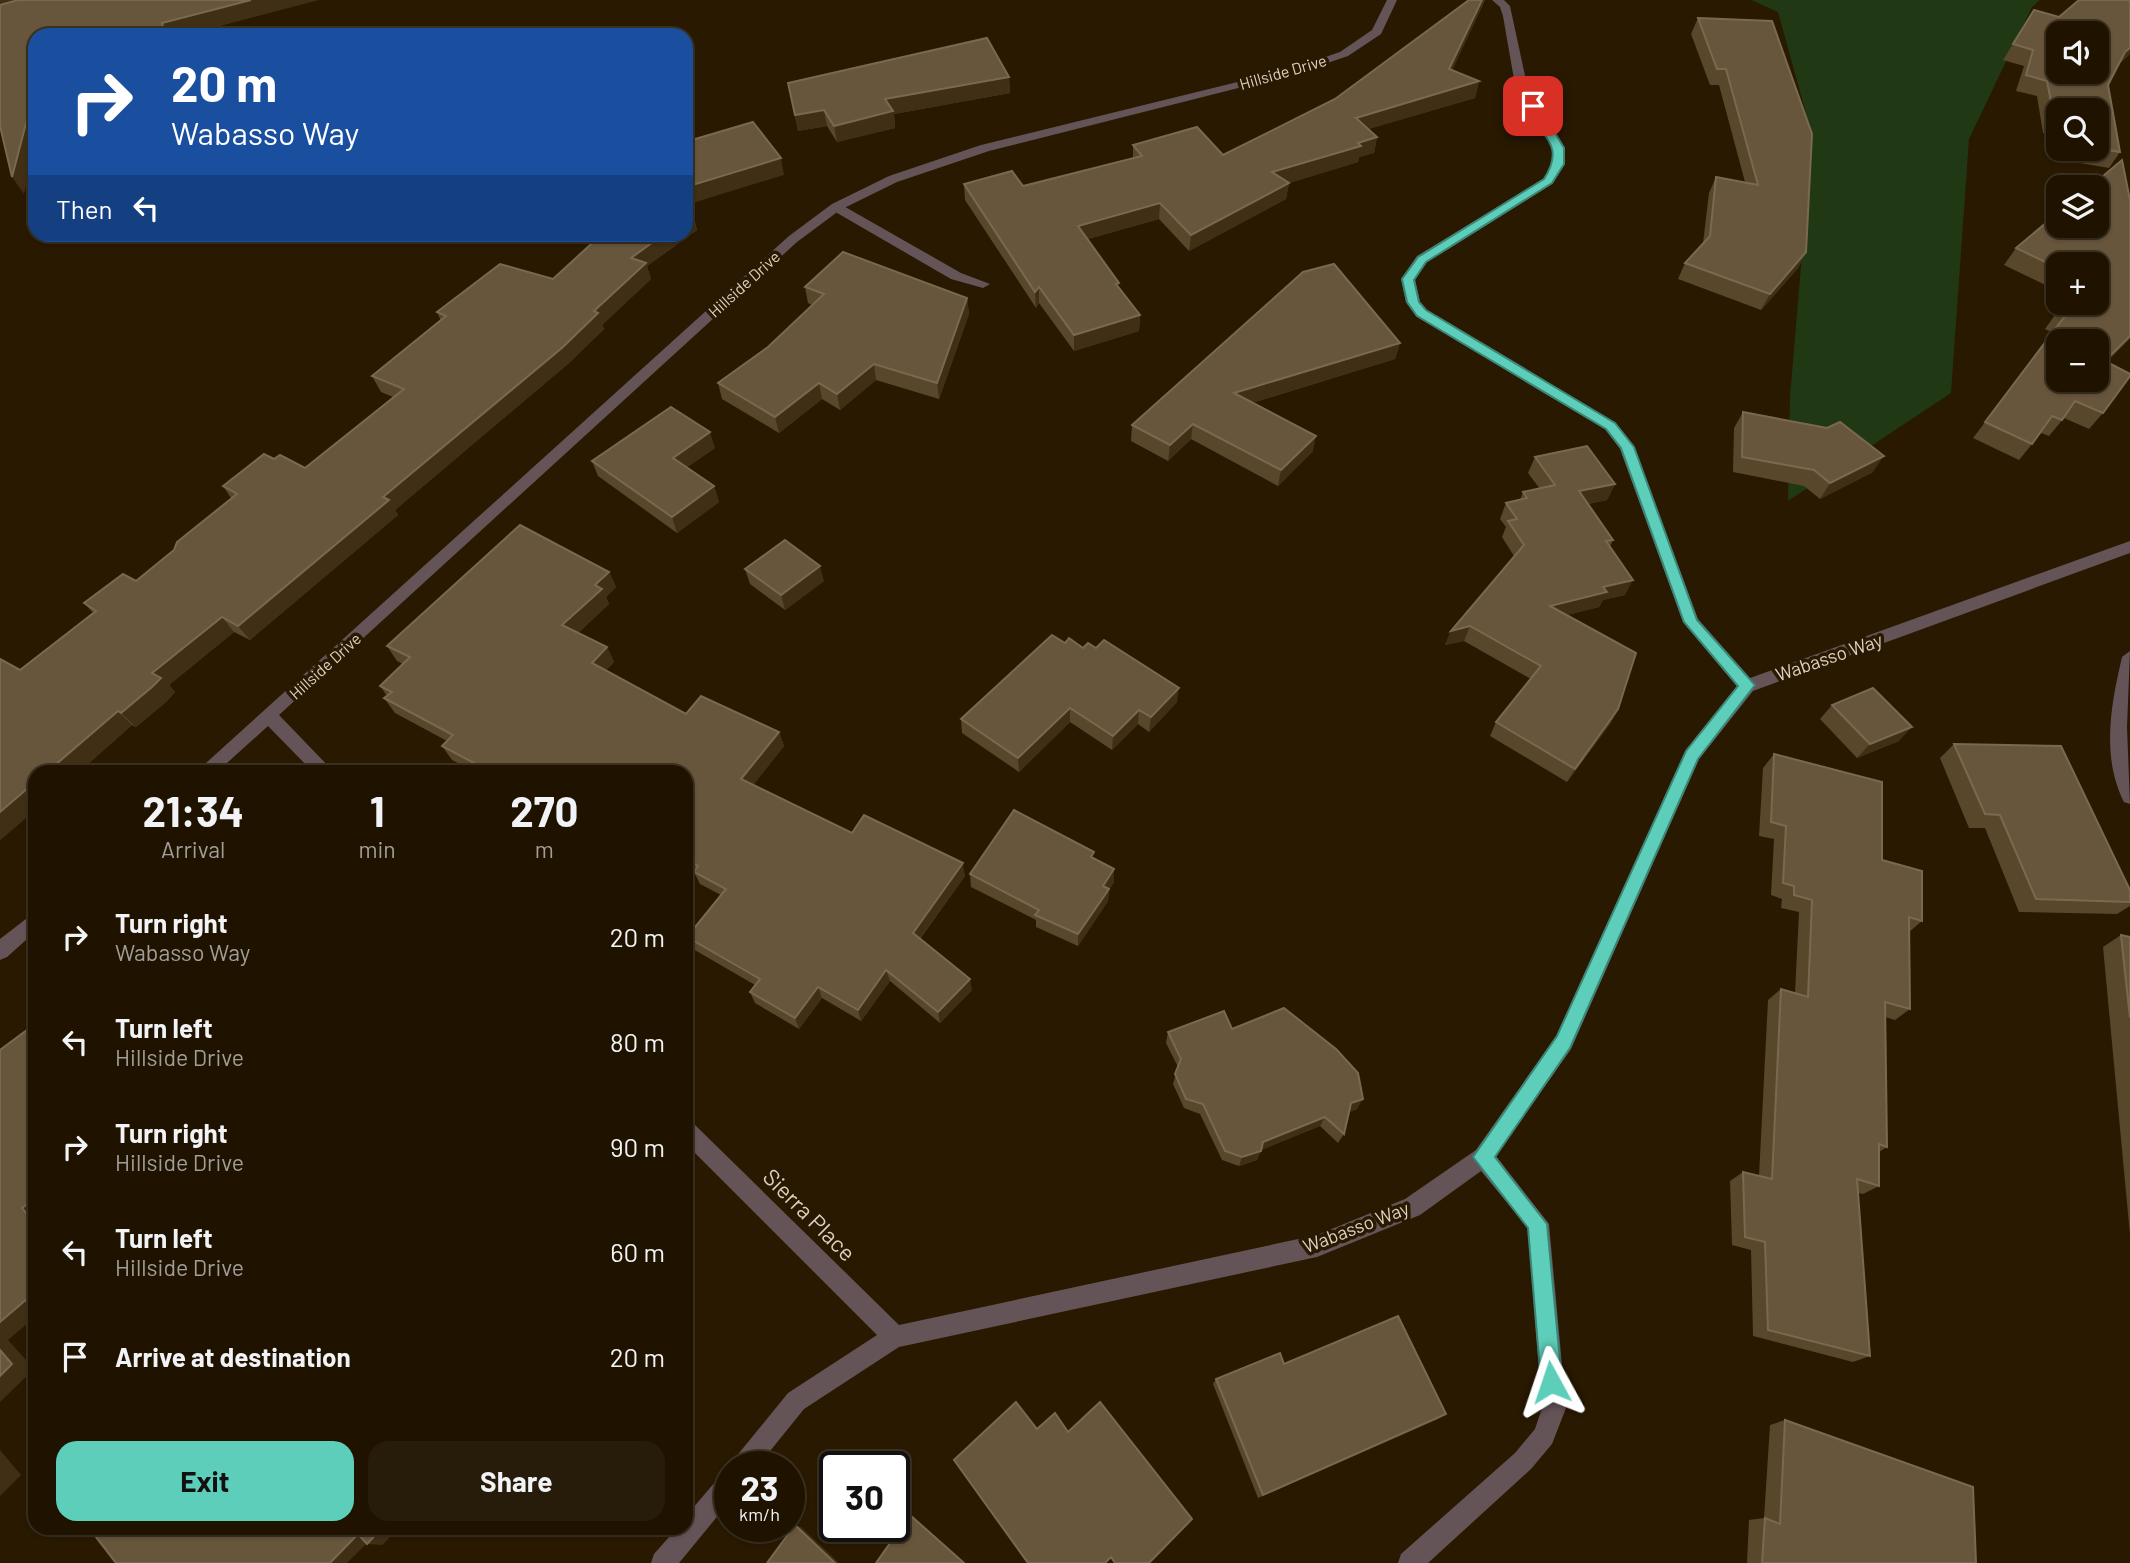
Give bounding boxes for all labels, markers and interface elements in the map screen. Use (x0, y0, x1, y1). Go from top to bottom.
map controls (2046, 21, 2109, 392)
button: sound (2046, 21, 2109, 84)
street label: Hillside Drive (1237, 50, 1329, 93)
text: 20 m (171, 53, 277, 112)
icon: right (56, 56, 147, 147)
pin (1503, 76, 1563, 136)
icon: arrive (1514, 87, 1552, 125)
button: search (2046, 98, 2109, 161)
text: Wabasso Way (171, 113, 359, 151)
button: layers (2046, 175, 2109, 238)
icon: left (127, 189, 165, 227)
text: Then (56, 193, 113, 224)
street label: Hillside Drive (704, 247, 783, 321)
button: + (2046, 252, 2109, 315)
button: − (2046, 329, 2109, 392)
street label: Wabasso Way (1772, 627, 1886, 686)
street label: Hillside Drive (285, 629, 364, 703)
text: 21:34 (142, 785, 244, 835)
text: 1 (370, 785, 385, 835)
text: 270 (510, 785, 579, 835)
text: Arrival (161, 835, 225, 863)
text: min (358, 835, 396, 863)
text: m (535, 835, 554, 863)
text: Turn right (115, 907, 228, 938)
icon: right (56, 918, 94, 956)
text: 20 m (610, 921, 665, 952)
text: Wabasso Way (115, 938, 250, 966)
text: Turn left (115, 1012, 213, 1043)
icon: left (56, 1023, 94, 1061)
text: 80 m (610, 1026, 665, 1057)
text: Hillside Drive (115, 1043, 244, 1071)
text: Turn right (115, 1117, 228, 1148)
icon: right (56, 1128, 94, 1166)
text: 90 m (610, 1131, 665, 1162)
text: Hillside Drive (115, 1148, 244, 1176)
street label: Sierra Place (758, 1162, 862, 1266)
street label: Wabasso Way (1299, 1196, 1412, 1257)
text: Turn left (115, 1222, 213, 1253)
icon: left (56, 1233, 94, 1271)
text: 60 m (610, 1236, 665, 1267)
text: Hillside Drive (115, 1253, 244, 1281)
icon: arrive (56, 1338, 94, 1376)
text: Arrive at destination (115, 1341, 351, 1372)
text: 20 m (610, 1341, 665, 1372)
position arrow (1514, 1345, 1588, 1419)
button: Exit (56, 1441, 354, 1521)
button: Share (368, 1441, 665, 1521)
speed limit sign: 30 (819, 1451, 910, 1542)
text: 23 (740, 1466, 779, 1508)
text: km/h (739, 1503, 780, 1525)

